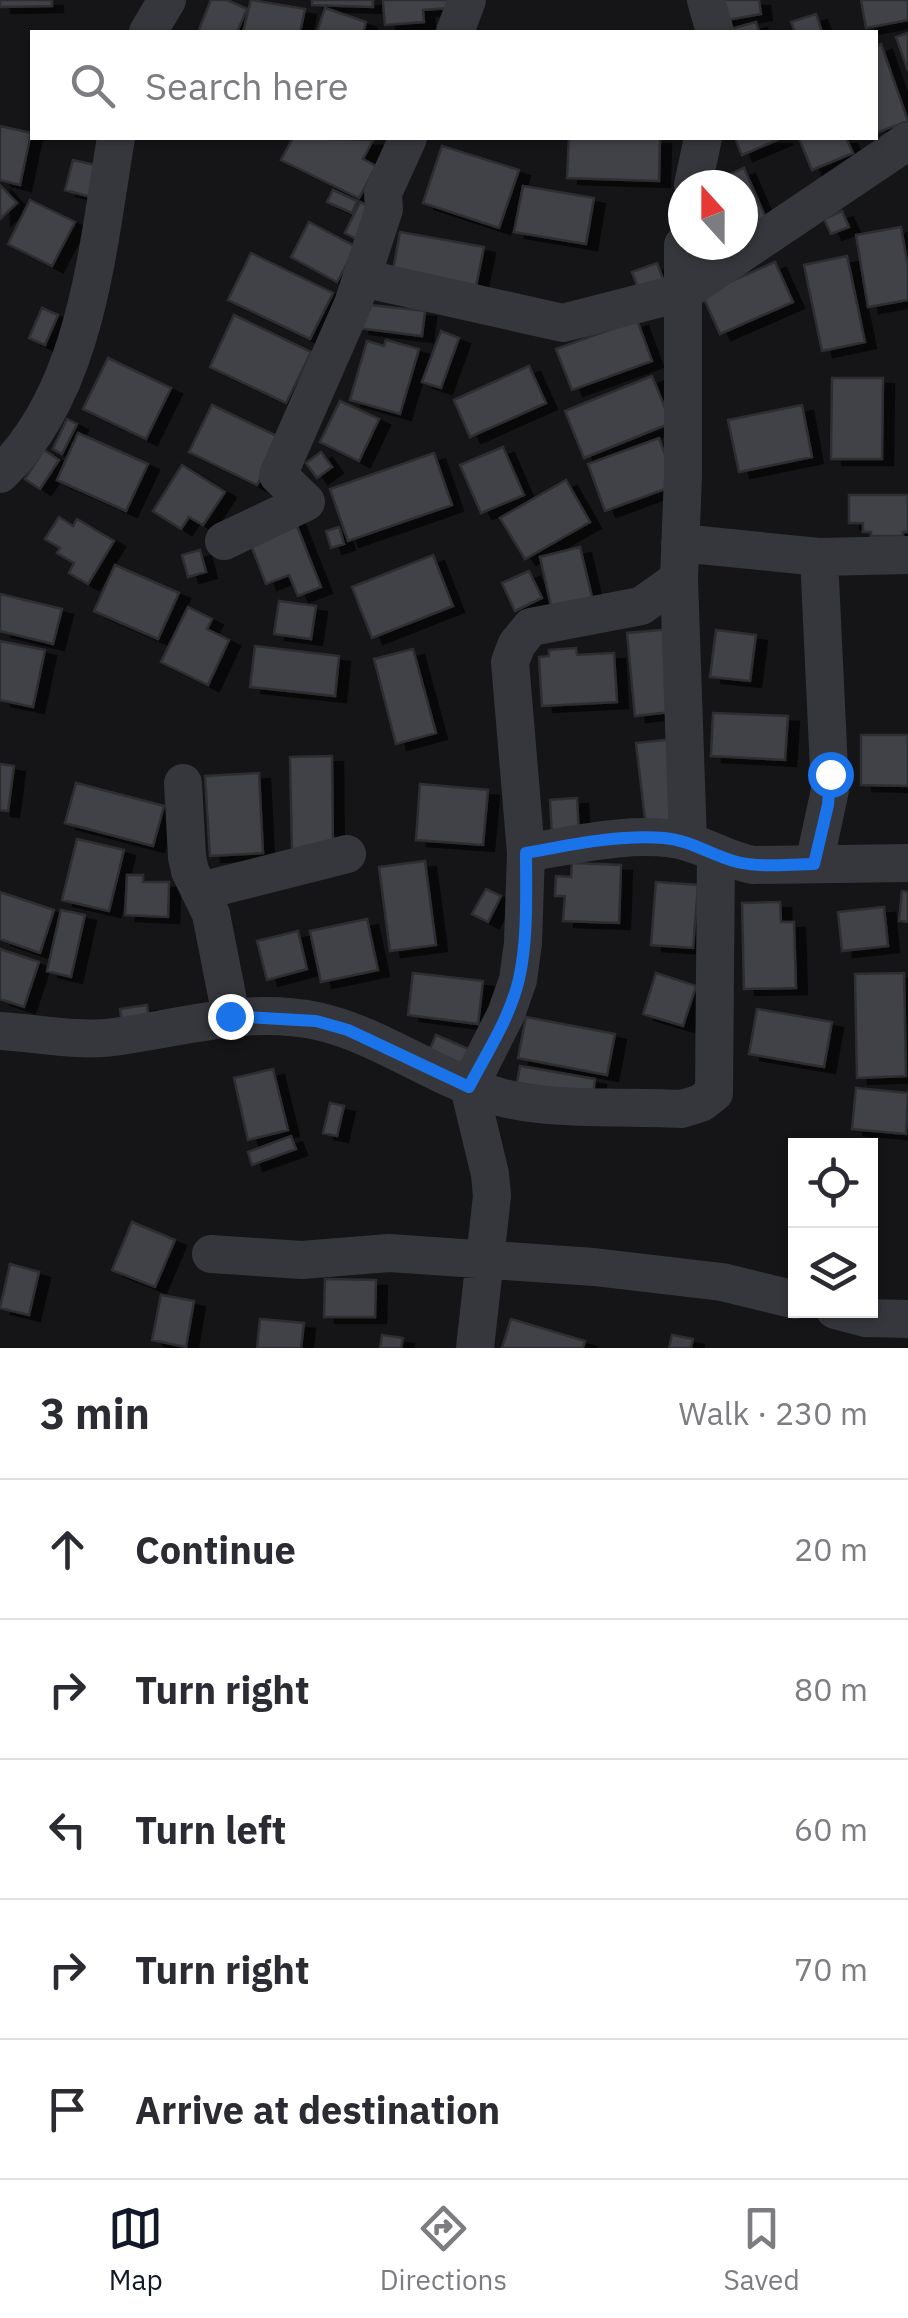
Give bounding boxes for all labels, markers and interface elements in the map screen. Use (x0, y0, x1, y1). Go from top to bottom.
search box (30, 30, 878, 140)
icon: search (65, 58, 120, 113)
text: Search here (145, 61, 349, 110)
north arrow (668, 170, 758, 260)
route start (808, 752, 854, 798)
route end (208, 994, 254, 1040)
map controls (788, 1138, 878, 1318)
button: locate (788, 1138, 878, 1228)
button: layers (788, 1228, 878, 1318)
text: 3 min (40, 1386, 150, 1441)
text: Walk · 230 m (679, 1392, 868, 1434)
icon: ahead (40, 1522, 95, 1577)
text: Continue (135, 1525, 296, 1574)
text: 20 m (794, 1528, 868, 1570)
icon: right (40, 1662, 95, 1717)
text: Turn right (135, 1665, 310, 1714)
text: 80 m (794, 1668, 868, 1710)
icon: left (40, 1802, 95, 1857)
text: Turn left (135, 1805, 286, 1854)
text: 60 m (794, 1808, 868, 1850)
icon: right (40, 1942, 95, 1997)
text: Turn right (135, 1945, 310, 1994)
text: 70 m (794, 1948, 868, 1990)
icon: arrive (40, 2082, 95, 2137)
text: Arrive at destination (135, 2085, 500, 2134)
tab: Map (108, 2201, 163, 2298)
tab: Directions (380, 2201, 507, 2298)
tab: Saved (724, 2201, 800, 2298)

